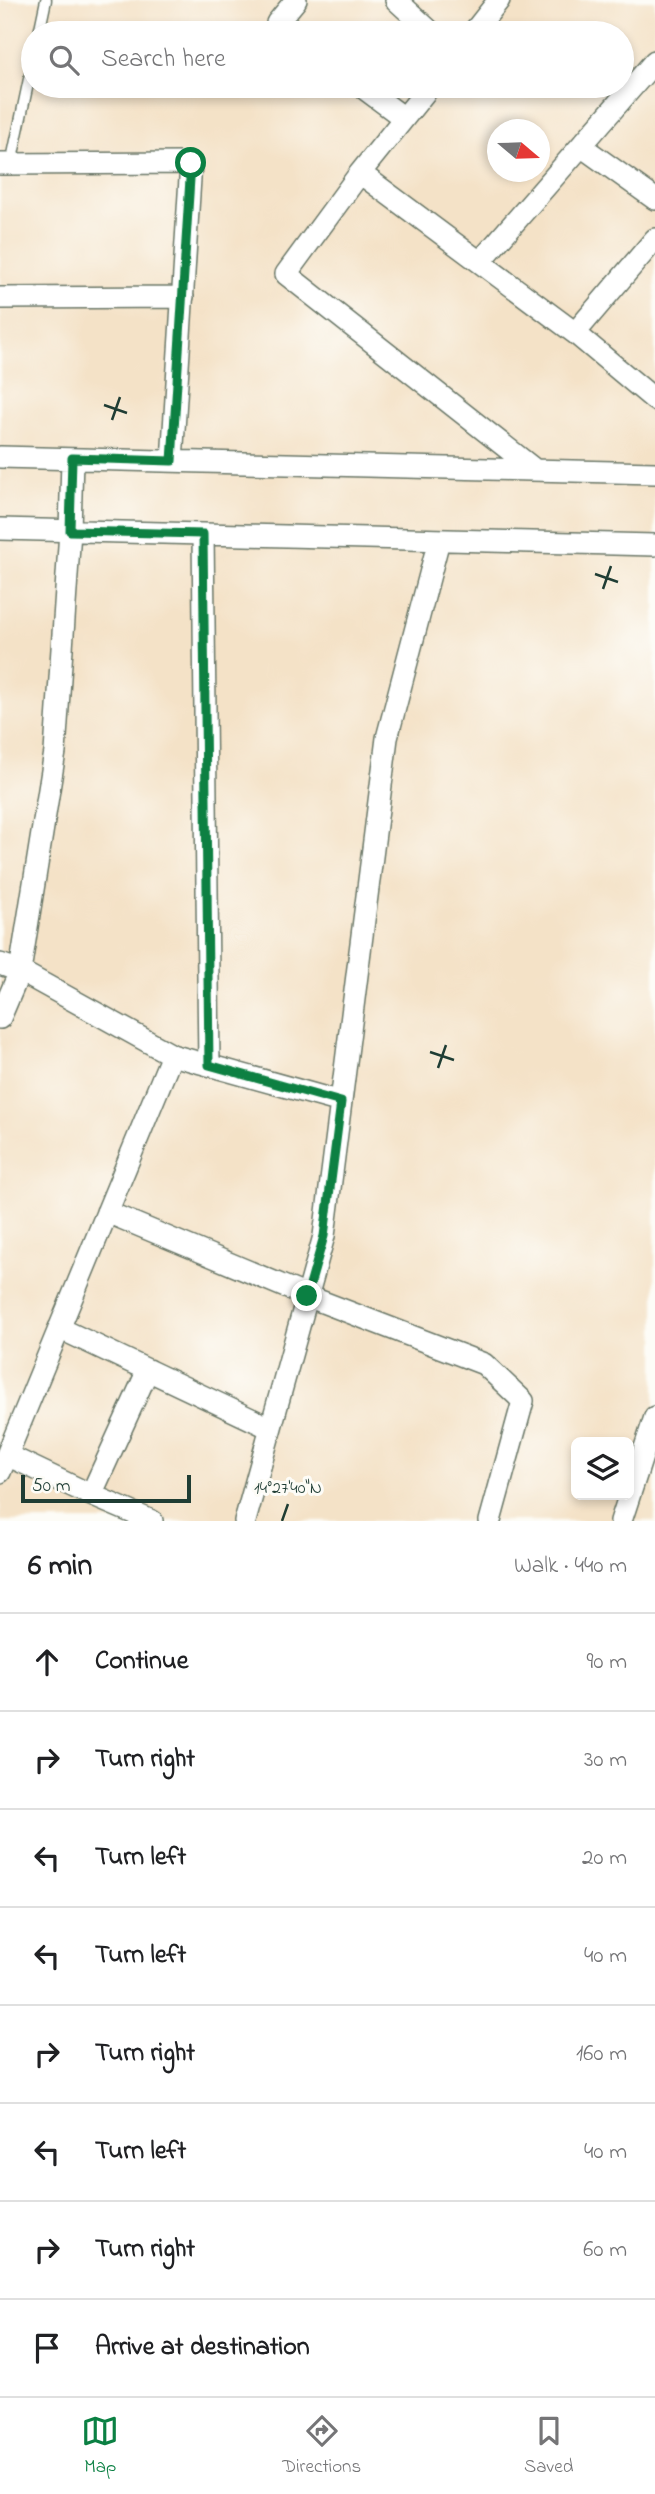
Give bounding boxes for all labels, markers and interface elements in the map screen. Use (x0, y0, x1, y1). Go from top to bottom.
search box (21, 21, 634, 98)
icon: search (45, 41, 83, 79)
text: Search here (101, 41, 226, 79)
north arrow (487, 119, 550, 182)
route start (175, 147, 206, 178)
route end (291, 1280, 322, 1311)
map controls (571, 1437, 634, 1500)
button: layers (571, 1437, 634, 1500)
scale bar (21, 1472, 191, 1504)
text: 50 m (32, 1473, 71, 1500)
text: 14°27'40"N (254, 1476, 322, 1502)
text: 6 min (28, 1545, 92, 1589)
text: Walk · 440 m (514, 1550, 627, 1583)
icon: ahead (28, 1643, 66, 1681)
text: Continue (95, 1643, 188, 1681)
text: 90 m (587, 1646, 627, 1679)
icon: right (28, 1741, 66, 1779)
text: Turn right (95, 1741, 195, 1779)
text: 30 m (584, 1744, 627, 1777)
icon: left (28, 1839, 66, 1877)
text: Turn left (95, 1839, 186, 1877)
text: 20 m (582, 1842, 627, 1875)
icon: left (28, 1937, 66, 1975)
text: Turn left (95, 1937, 186, 1975)
text: 40 m (584, 1940, 627, 1973)
icon: right (28, 2035, 66, 2073)
text: Turn right (95, 2035, 195, 2073)
text: 160 m (576, 2038, 627, 2071)
icon: left (28, 2133, 66, 2171)
text: Turn left (95, 2133, 186, 2171)
text: 40 m (584, 2136, 627, 2169)
icon: right (28, 2231, 66, 2269)
text: Turn right (95, 2231, 195, 2269)
text: 60 m (583, 2234, 627, 2267)
icon: arrive (28, 2329, 66, 2367)
text: Arrive at destination (95, 2329, 310, 2367)
tab: Map (81, 2412, 119, 2481)
tab: Directions (282, 2412, 361, 2481)
tab: Saved (524, 2412, 574, 2481)

